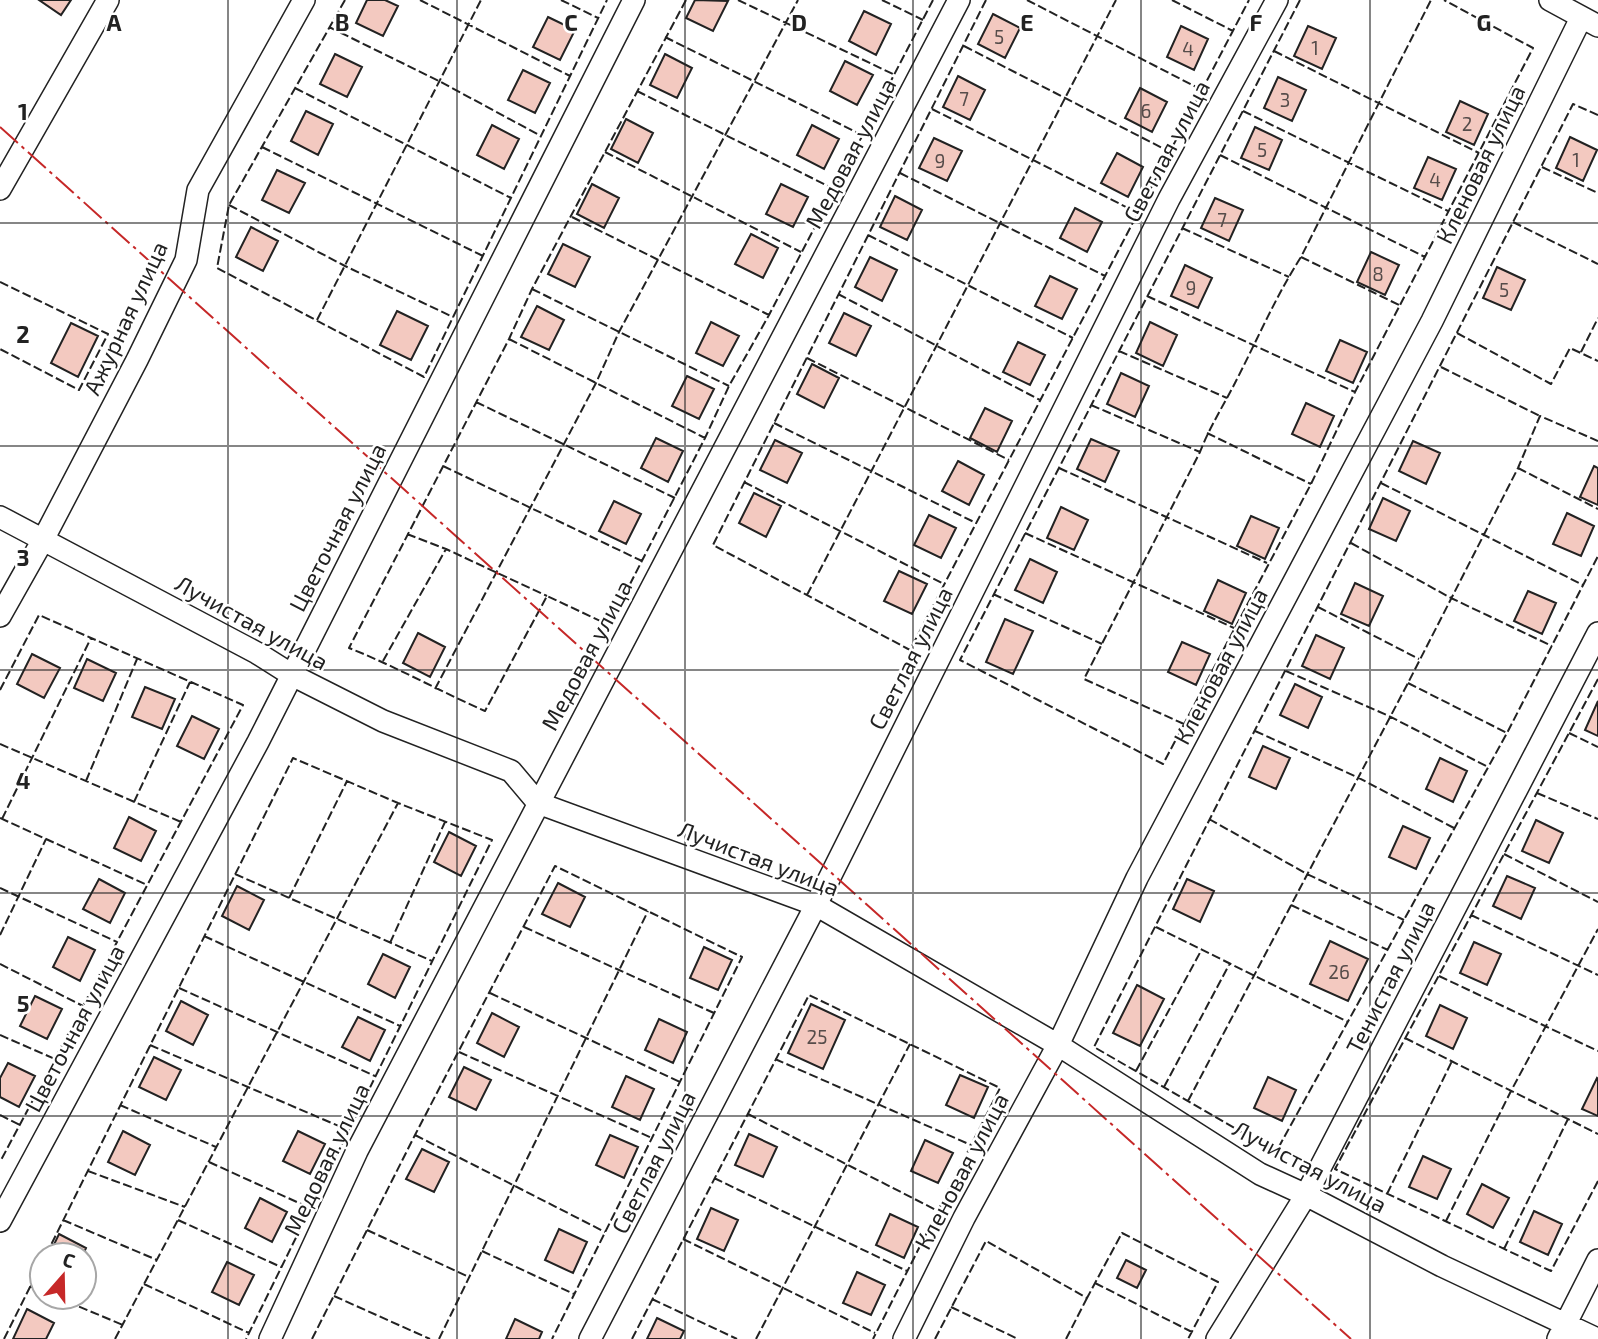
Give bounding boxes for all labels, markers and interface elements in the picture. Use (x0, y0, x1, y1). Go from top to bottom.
text: A (106, 8, 122, 36)
text: B (335, 8, 349, 36)
text: C (564, 8, 578, 36)
text: D (791, 8, 807, 36)
text: E (1020, 8, 1034, 36)
text: F (1250, 8, 1263, 36)
text: G (1477, 8, 1491, 36)
house number: 5 (994, 25, 1004, 48)
house number: 1 (1311, 36, 1319, 59)
house number: 4 (1182, 37, 1194, 60)
street label: Медовая улица (799, 73, 902, 233)
street label: Светлая улица (1117, 75, 1216, 227)
street label: Кленовая улица (1430, 80, 1531, 248)
house number: 7 (959, 87, 969, 110)
house number: 3 (1280, 88, 1290, 111)
text: 1 (18, 97, 28, 125)
house number: 6 (1141, 99, 1151, 122)
house number: 2 (1462, 112, 1472, 135)
house number: 5 (1257, 138, 1267, 161)
house number: 1 (1572, 148, 1580, 171)
house number: 9 (935, 149, 945, 172)
house number: 4 (1429, 168, 1441, 191)
house number: 7 (1217, 208, 1227, 231)
street label: Ажурная улица (77, 237, 174, 400)
house number: 8 (1372, 262, 1384, 285)
house number: 9 (1186, 276, 1196, 299)
house number: 5 (1499, 278, 1509, 301)
text: 2 (16, 320, 30, 348)
street label: Цветочная улица (283, 438, 392, 616)
text: 3 (16, 543, 30, 571)
street label: Лучистая улица (170, 569, 333, 676)
street label: Медовая улица (535, 575, 638, 735)
street label: Светлая улица (862, 582, 959, 735)
street label: Кленовая улица (1167, 583, 1274, 749)
text: 4 (16, 766, 30, 794)
street label: Лучистая улица (674, 814, 843, 902)
street label: Тенистая улица (1340, 896, 1441, 1058)
street label: Цветочная улица (18, 940, 131, 1117)
house number: 26 (1328, 960, 1350, 983)
text: 5 (17, 989, 29, 1017)
house number: 25 (807, 1025, 827, 1048)
street label: Медовая улица (277, 1078, 376, 1240)
street label: Светлая улица (605, 1086, 702, 1239)
street label: Кленовая улица (908, 1088, 1015, 1254)
street label: Лучистая улица (1228, 1114, 1392, 1219)
north arrow (28, 1241, 98, 1311)
text: С (60, 1247, 78, 1272)

